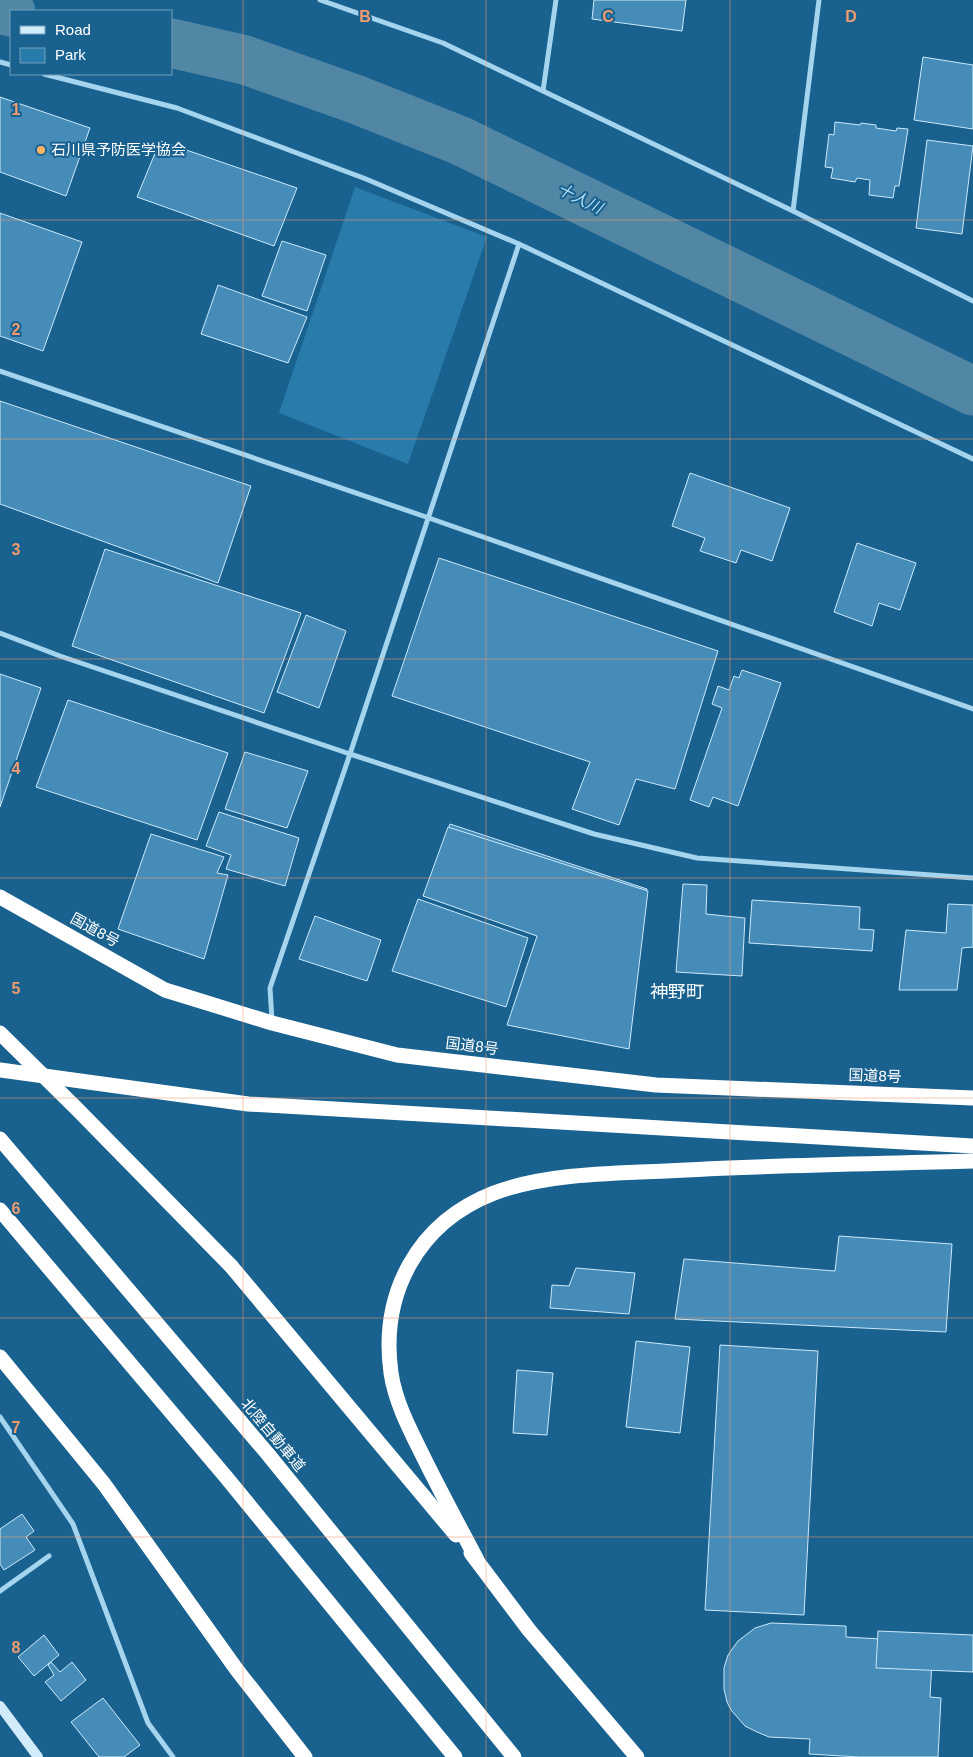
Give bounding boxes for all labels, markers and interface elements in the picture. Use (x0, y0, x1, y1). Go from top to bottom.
text: B (359, 8, 371, 25)
text: C (602, 8, 614, 25)
text: D (845, 8, 857, 25)
legend (10, 10, 172, 75)
text: Road (55, 21, 91, 38)
text: Park (55, 46, 86, 63)
text: 1 (12, 101, 21, 118)
place label: 石川県予防医学協会 (51, 141, 186, 158)
marker: 石川県予防医学協会 (35, 144, 47, 156)
water label: 十人川 (554, 180, 607, 217)
text: 2 (12, 321, 21, 338)
text: 3 (12, 541, 21, 558)
text: 4 (12, 760, 21, 777)
street label: 国道8号 (68, 909, 123, 950)
text: 5 (12, 980, 21, 997)
district label: 神野町 (650, 982, 704, 1002)
street label: 国道8号 (445, 1034, 500, 1057)
street label: 国道8号 (848, 1066, 902, 1085)
text: 6 (12, 1200, 21, 1217)
street label: 北陸自動車道 (238, 1395, 309, 1475)
text: 7 (12, 1419, 21, 1436)
text: 8 (12, 1639, 21, 1656)

